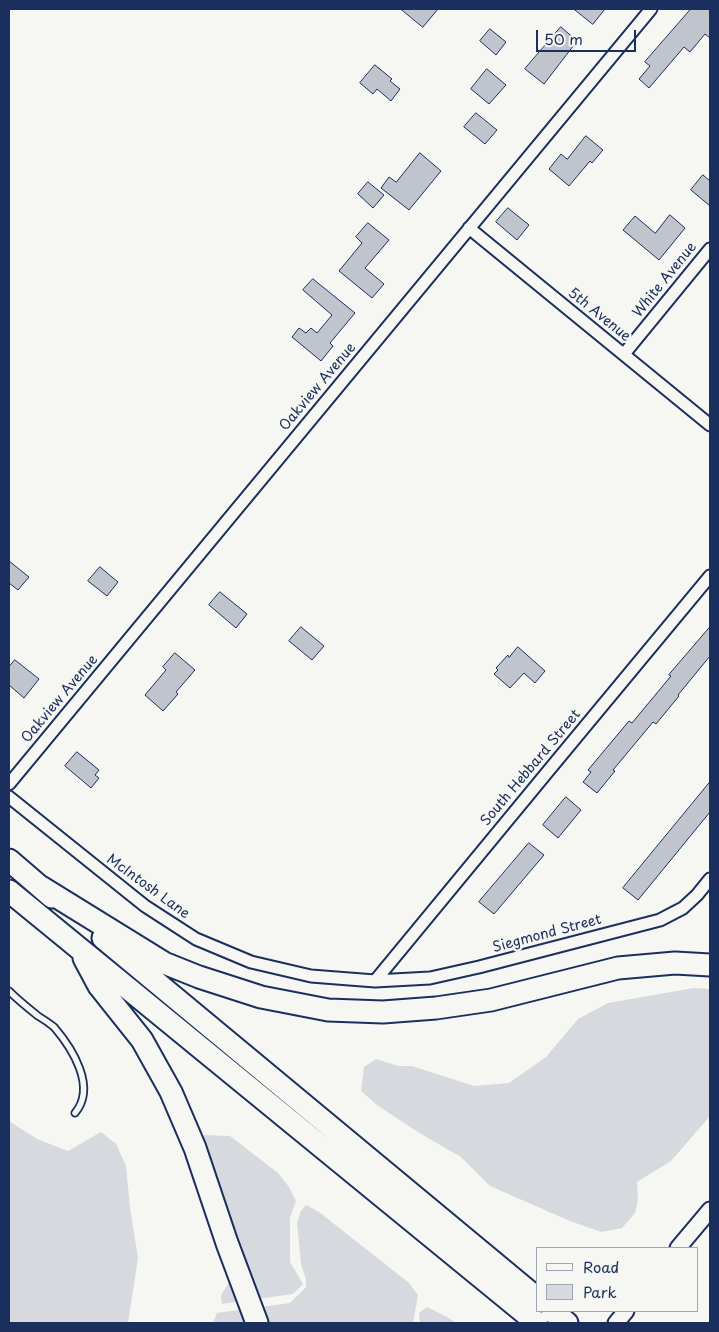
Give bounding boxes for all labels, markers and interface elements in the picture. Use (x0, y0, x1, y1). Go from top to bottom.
scale bar (539, 20, 639, 52)
text: 50 m (544, 27, 583, 50)
street label: White Avenue (630, 239, 700, 321)
street label: 5th Avenue (564, 285, 634, 345)
street label: Oakview Avenue (276, 340, 360, 434)
street label: Oakview Avenue (18, 652, 102, 746)
street label: South Hebbard Street (478, 707, 584, 829)
street label: McIntosh Lane (103, 851, 193, 923)
street label: Siegmond Street (491, 911, 603, 957)
legend (536, 1247, 699, 1312)
text: Road (583, 1255, 619, 1278)
text: Park (583, 1280, 617, 1303)

